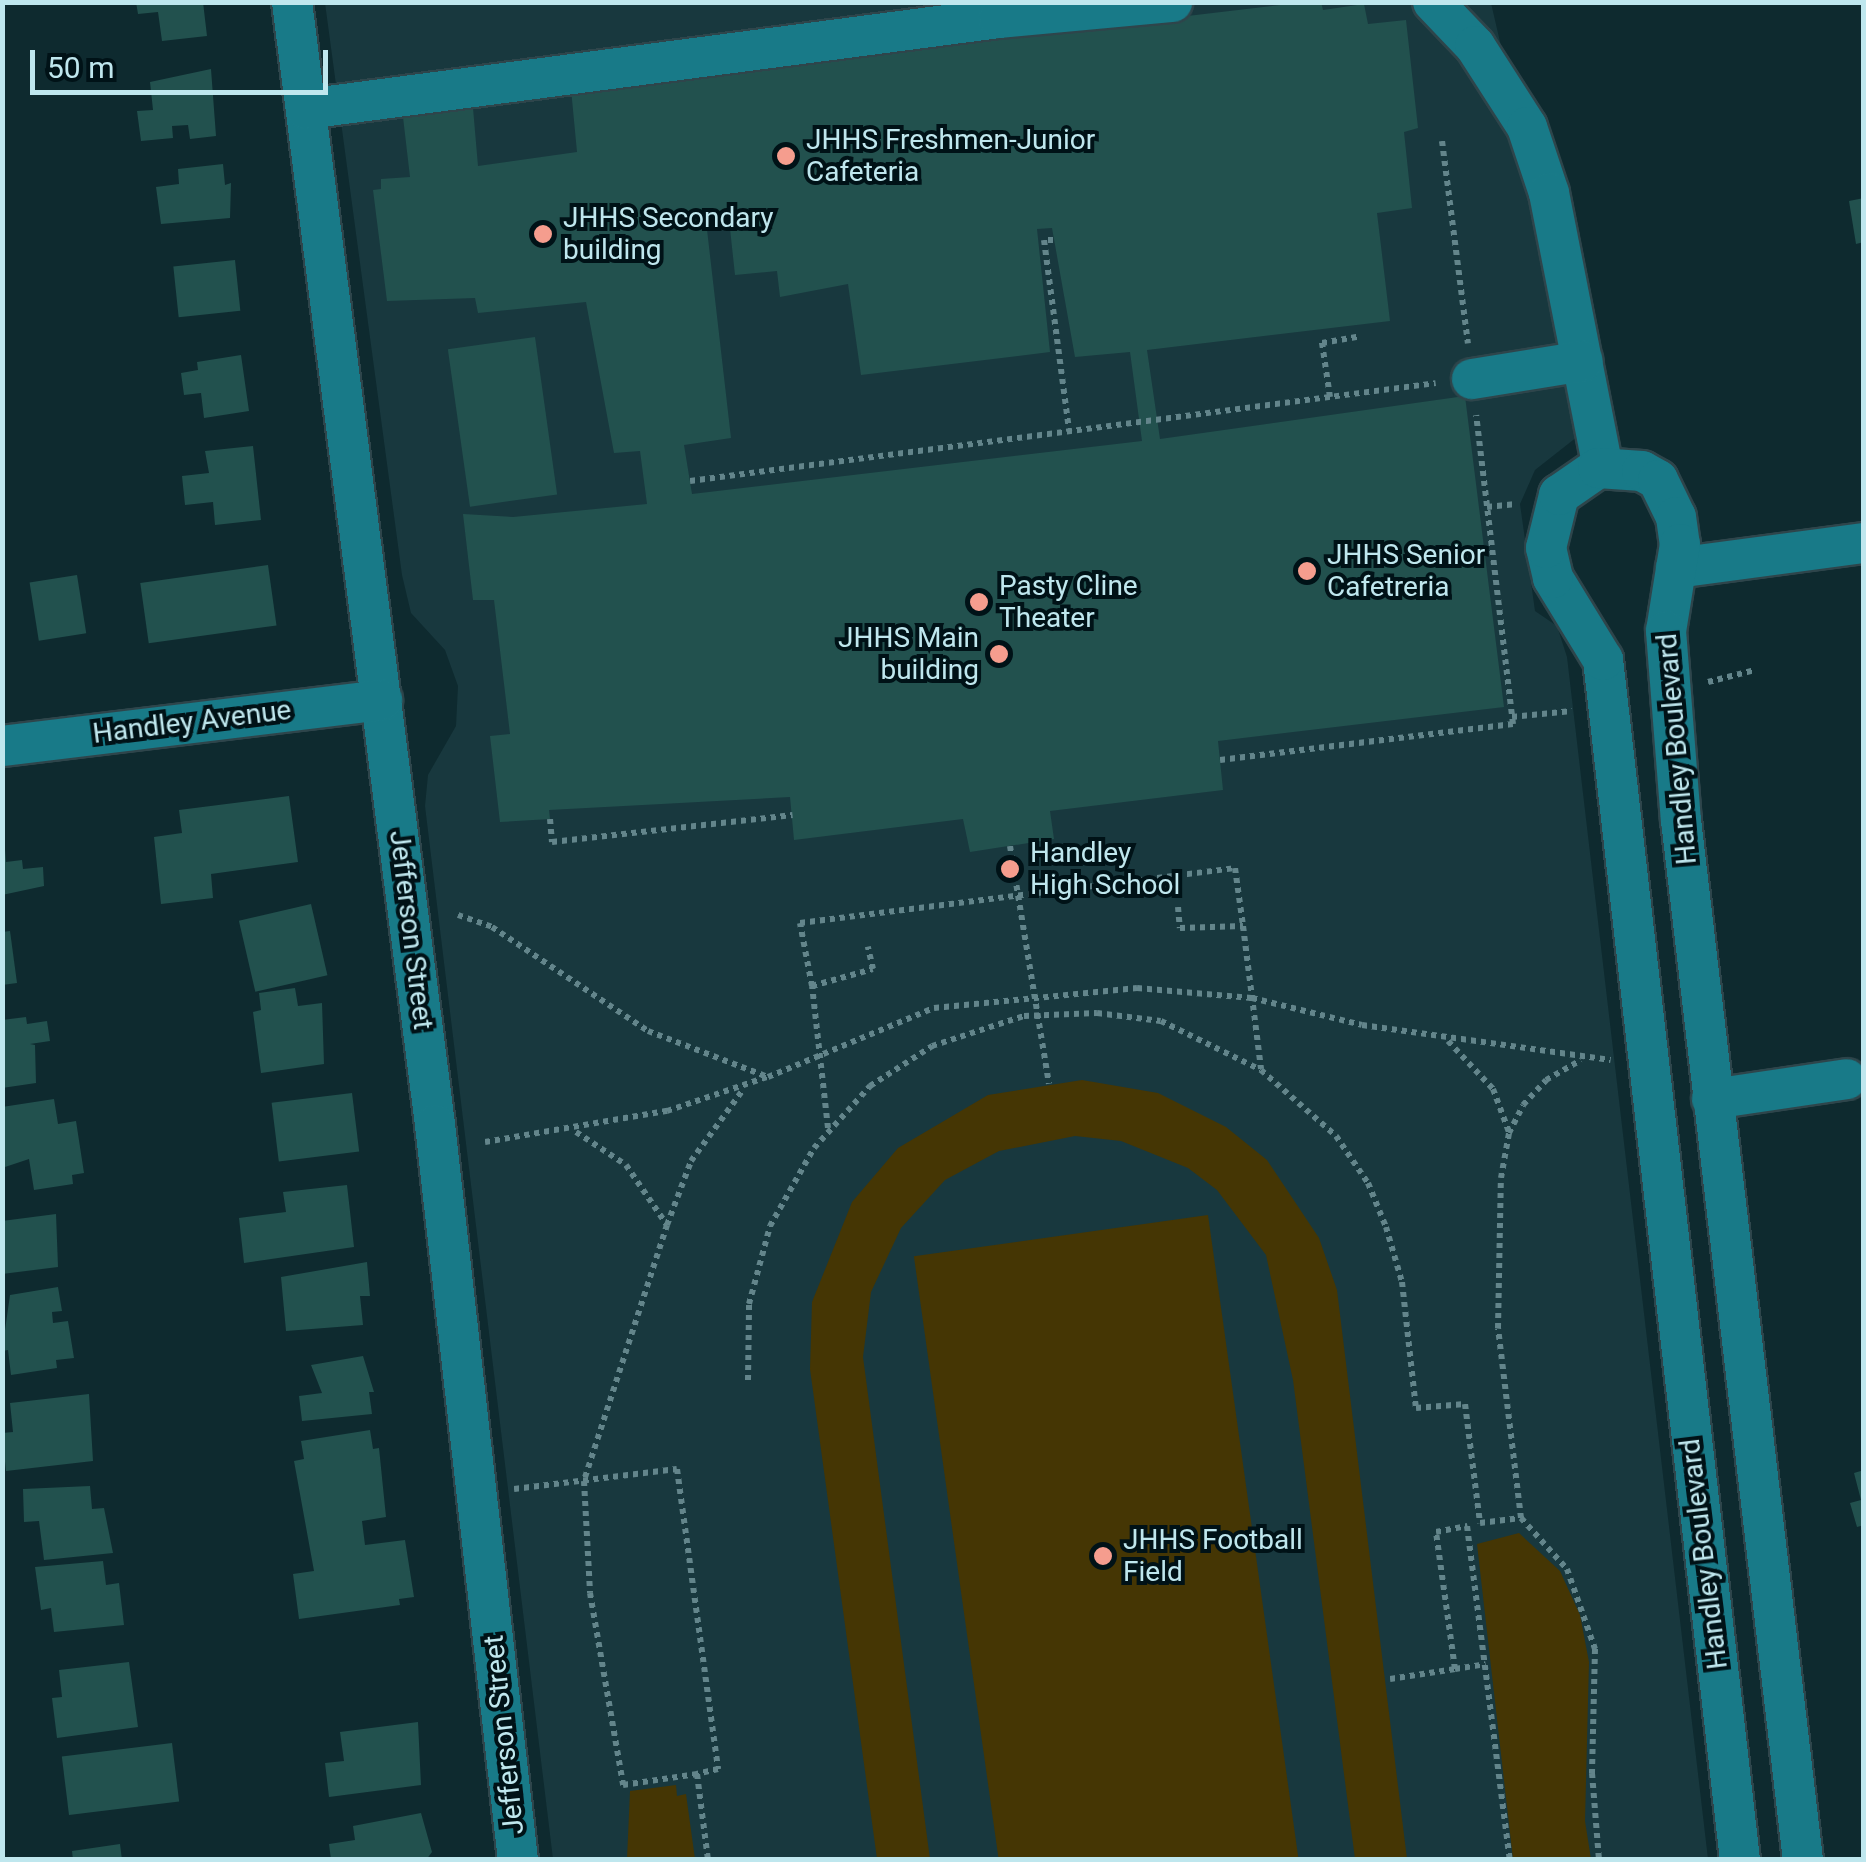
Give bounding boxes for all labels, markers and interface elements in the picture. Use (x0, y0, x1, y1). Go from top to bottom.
scale bar (35, 30, 332, 92)
text: 50 m (47, 50, 114, 85)
place label: JHHS Freshmen-Junior Cafeteria (806, 123, 1095, 189)
marker: JHHS Freshmen-Junior Cafeteria (775, 145, 797, 167)
place label: JHHS Secondary building (563, 201, 774, 267)
marker: JHHS Secondary building (532, 223, 554, 245)
place label: JHHS Senior Cafetreria (1327, 538, 1485, 604)
marker: JHHS Senior Cafetreria (1296, 560, 1318, 582)
place label: Pasty Cline Theater (999, 569, 1138, 635)
marker: Pasty Cline Theater (968, 591, 990, 613)
place label: JHHS Main building (838, 621, 979, 687)
street label: Handley Boulevard (1650, 632, 1704, 866)
marker: JHHS Main building (988, 643, 1010, 665)
street label: Handley Avenue (91, 693, 293, 751)
street label: Jefferson Street (382, 828, 440, 1032)
place label: Handley High School (1030, 836, 1180, 902)
marker: Handley High School (999, 858, 1021, 880)
street label: Handley Boulevard (1673, 1437, 1735, 1671)
place label: JHHS Football Field (1123, 1523, 1303, 1589)
marker: JHHS Football Field (1092, 1545, 1114, 1567)
street label: Jefferson Street (477, 1634, 531, 1836)

